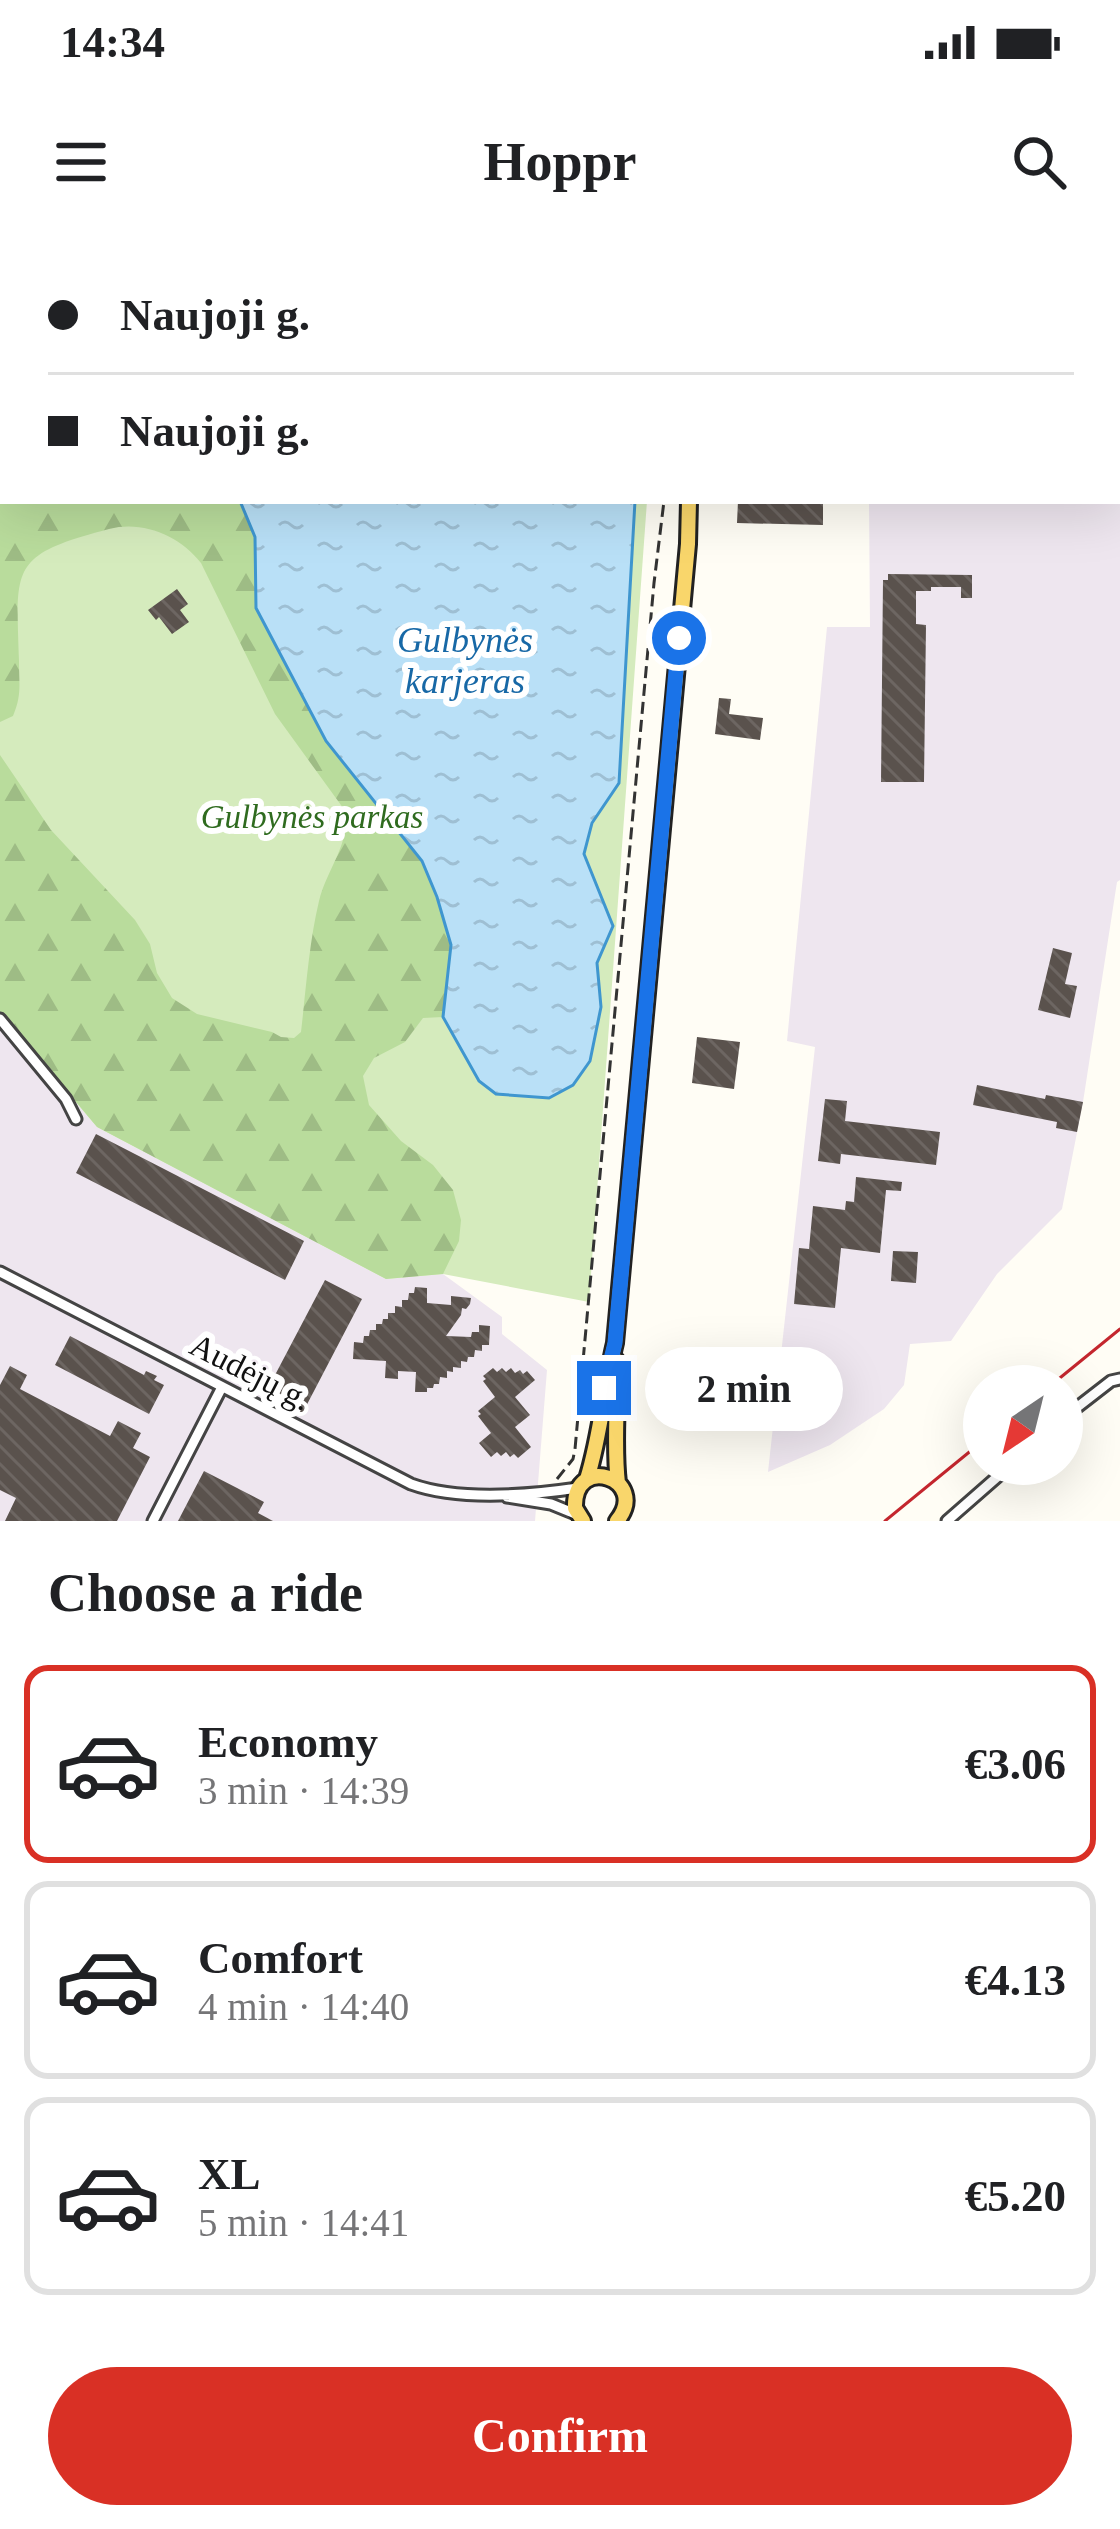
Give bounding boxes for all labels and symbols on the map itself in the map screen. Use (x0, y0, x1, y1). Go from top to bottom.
route start (652, 611, 706, 665)
water label: Gulbynės karjeras (397, 620, 533, 701)
park label: Gulbynės parkas (201, 799, 423, 835)
street label: Audėjų g. (184, 1326, 317, 1417)
callout: 2 min (646, 1346, 844, 1430)
route end (577, 1361, 631, 1415)
north arrow (963, 1365, 1083, 1485)

